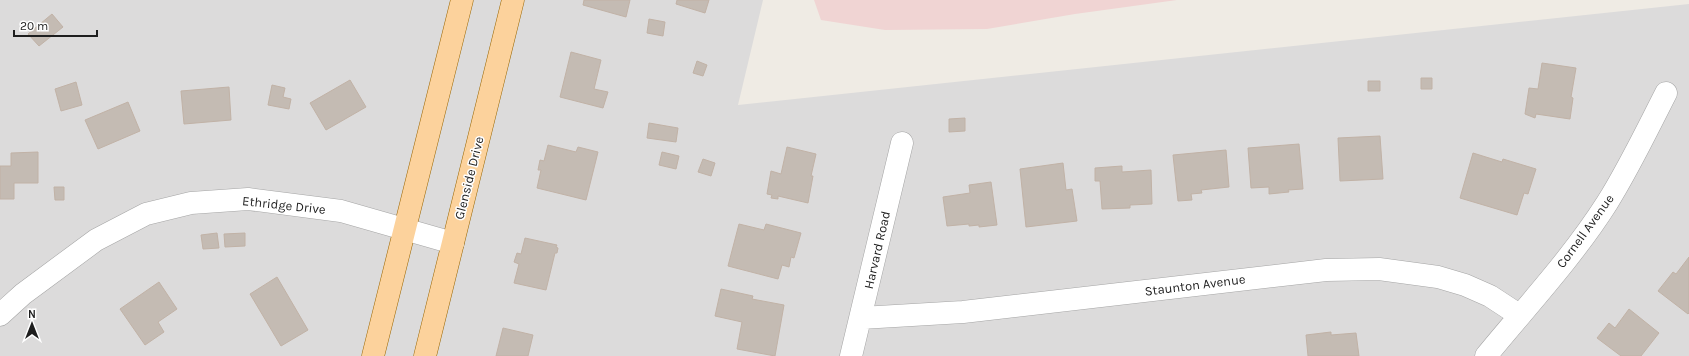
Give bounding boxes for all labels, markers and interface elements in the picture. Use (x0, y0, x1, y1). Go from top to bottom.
scale bar (14, 12, 97, 38)
text: 20 m (20, 19, 48, 33)
street label: Glenside Drive (451, 135, 487, 221)
street label: Cornell Avenue (1553, 191, 1617, 271)
street label: Ethridge Drive (242, 193, 327, 217)
street label: Harvard Road (861, 210, 893, 290)
street label: Staunton Avenue (1144, 271, 1247, 299)
north arrow (12, 304, 52, 344)
text: N (28, 308, 36, 321)

